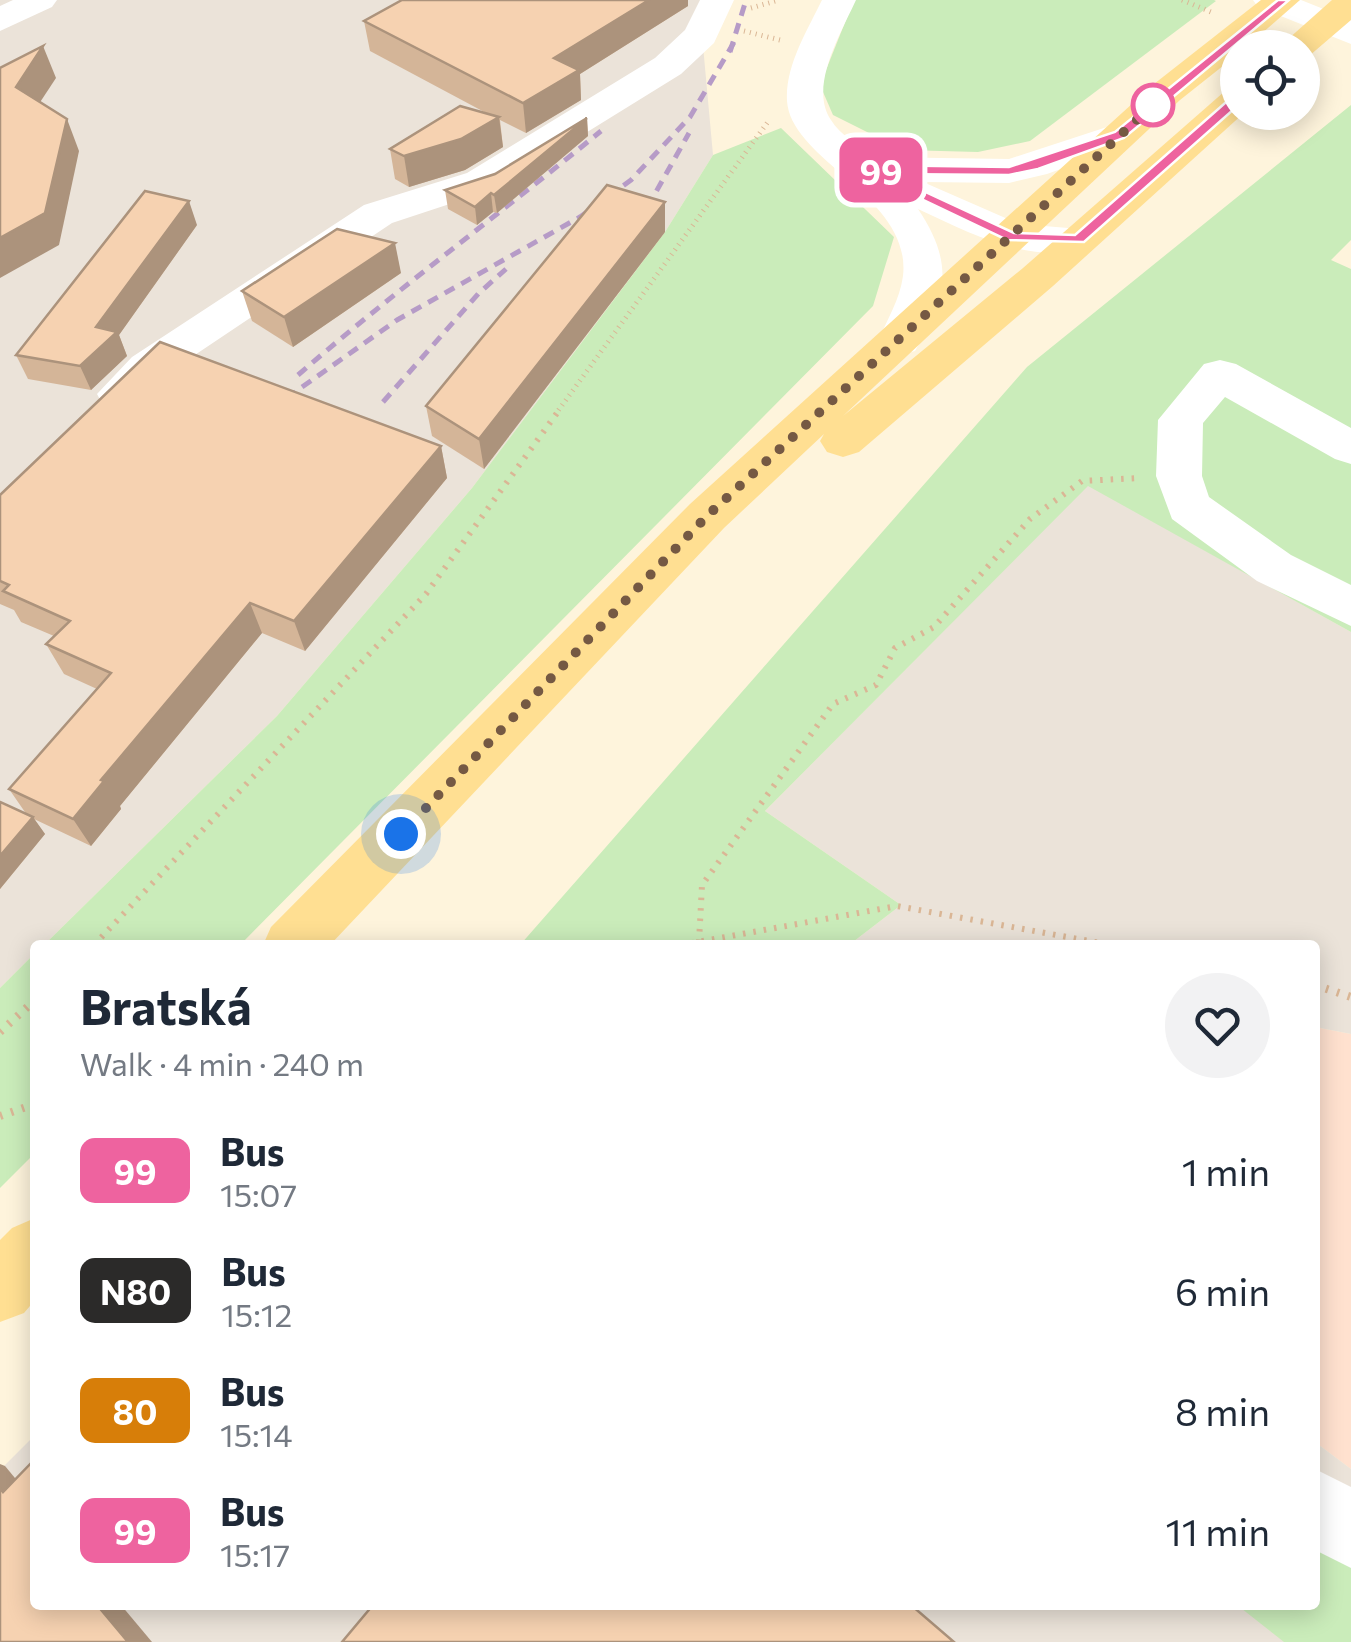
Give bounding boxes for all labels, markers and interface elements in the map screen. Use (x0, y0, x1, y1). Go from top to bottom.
map controls (1220, 30, 1320, 130)
button: locate (1220, 30, 1320, 130)
unlabelled marker (1132, 84, 1174, 126)
line badge: 99 (836, 138, 926, 202)
text: 99 (859, 149, 903, 192)
your location (376, 809, 426, 859)
button: heart (1165, 973, 1270, 1078)
text: Bratská (80, 976, 252, 1035)
text: Walk · 4 min · 240 m (80, 1043, 364, 1083)
text: Bus (220, 1127, 285, 1174)
text: 1 min (1182, 1147, 1270, 1194)
text: 99 (113, 1149, 157, 1192)
text: 15:07 (220, 1174, 297, 1214)
text: Bus (221, 1247, 286, 1294)
text: 6 min (1175, 1267, 1270, 1314)
text: N80 (100, 1269, 171, 1312)
text: 15:12 (221, 1294, 292, 1334)
text: Bus (220, 1367, 285, 1414)
text: 8 min (1175, 1387, 1270, 1434)
text: 80 (113, 1389, 157, 1432)
text: 15:14 (220, 1414, 293, 1454)
text: Bus (220, 1487, 285, 1534)
text: 11 min (1166, 1507, 1270, 1554)
text: 99 (113, 1509, 157, 1552)
text: 15:17 (220, 1534, 290, 1574)

